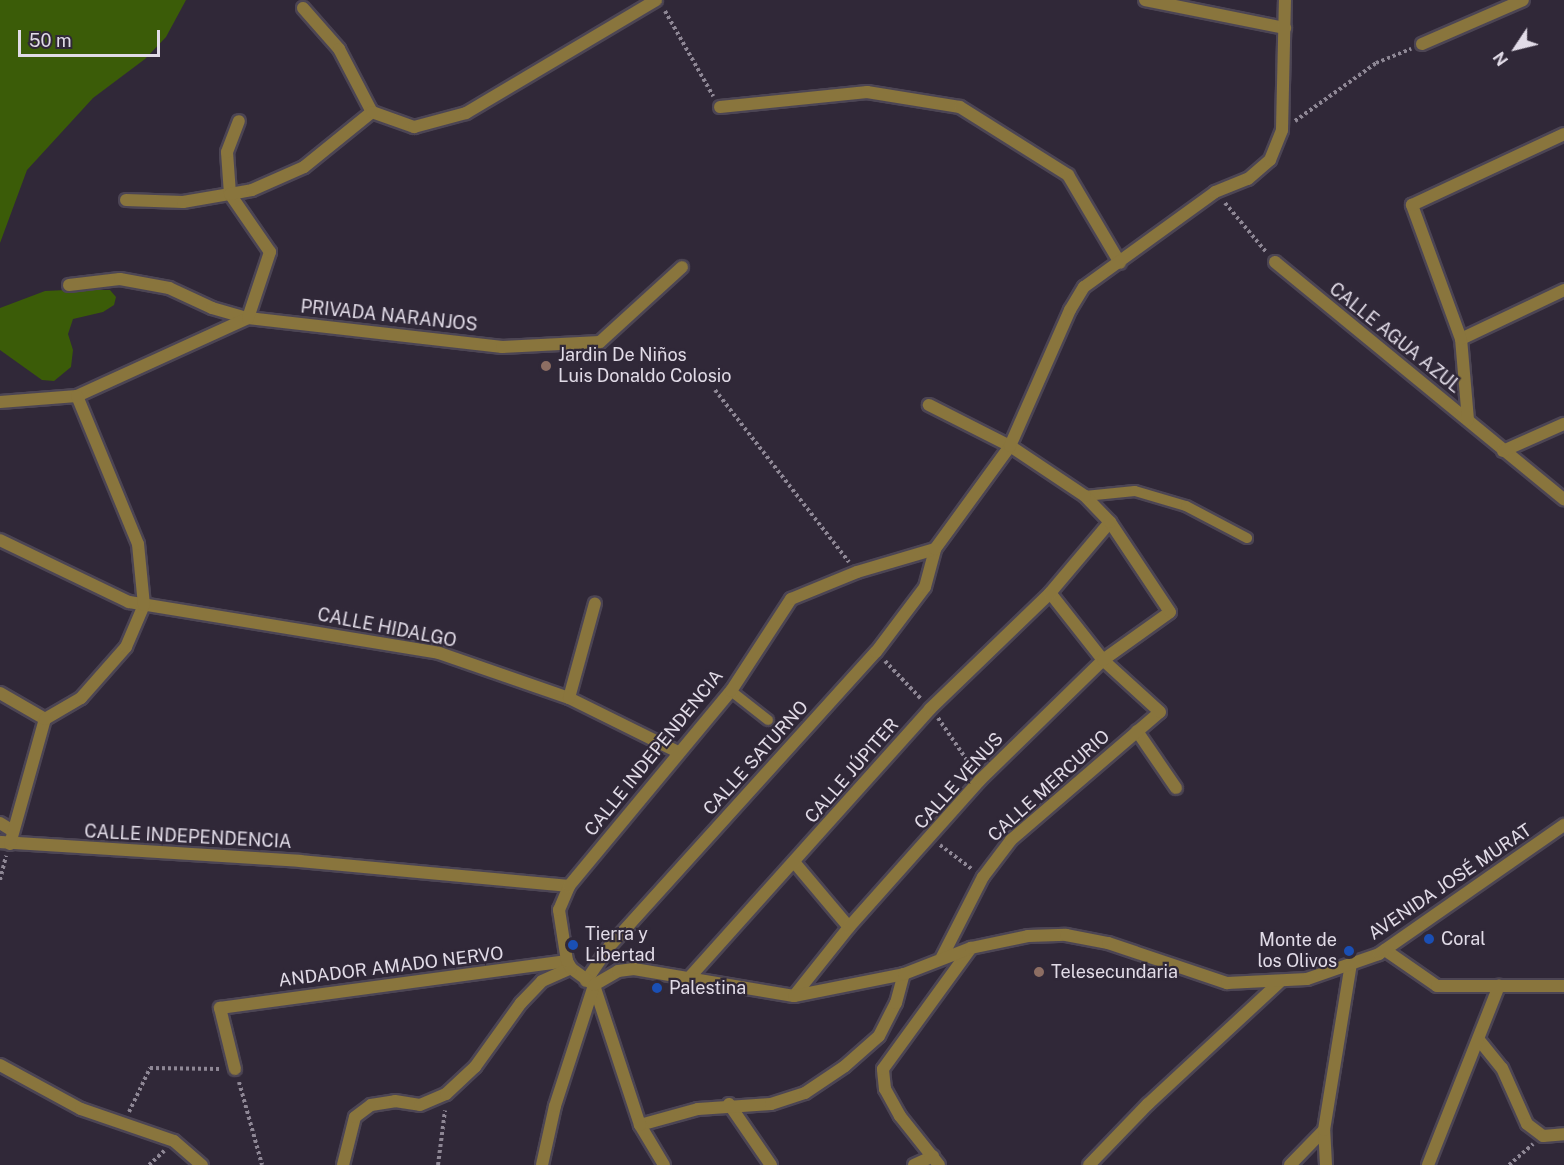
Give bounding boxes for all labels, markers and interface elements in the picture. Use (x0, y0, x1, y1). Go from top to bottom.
scale bar (21, 18, 164, 56)
north arrow (1486, 18, 1546, 78)
text: 50 m (29, 30, 72, 51)
text: N (1489, 48, 1512, 69)
street label: CALLE AGUA AZUL (1325, 278, 1465, 398)
street label: PRIVADA NARANJOS (299, 296, 479, 336)
place label: Jardin De Niños Luis Donaldo Colosio (558, 345, 732, 388)
marker: Jardin De Niños Luis Donaldo Colosio (539, 359, 553, 373)
street label: CALLE HIDALGO (316, 604, 458, 652)
street label: CALLE INDEPENDENCIA (580, 666, 728, 840)
street label: CALLE SATURNO (699, 696, 813, 820)
street label: CALLE JÚPITER (801, 714, 903, 828)
street label: CALLE MERCURIO (984, 726, 1114, 846)
street label: CALLE VENUS (910, 728, 1008, 834)
street label: AVENIDA JOSÉ MURAT (1364, 819, 1536, 945)
street label: CALLE INDEPENDENCIA (84, 821, 292, 853)
place label: Tierra y Libertad (585, 924, 655, 966)
place label: Coral (1441, 928, 1486, 950)
place label: Monte de los Olivos (1257, 930, 1337, 972)
marker: Coral (1422, 932, 1436, 946)
marker: Tierra y Libertad (566, 938, 580, 952)
street label: ANDADOR AMADO NERVO (277, 942, 505, 992)
marker: Monte de los Olivos (1342, 944, 1356, 958)
place label: Telesecundaria (1051, 961, 1178, 983)
marker: Telesecundaria (1032, 965, 1046, 979)
place label: Palestina (669, 977, 746, 999)
marker: Palestina (650, 981, 664, 995)

